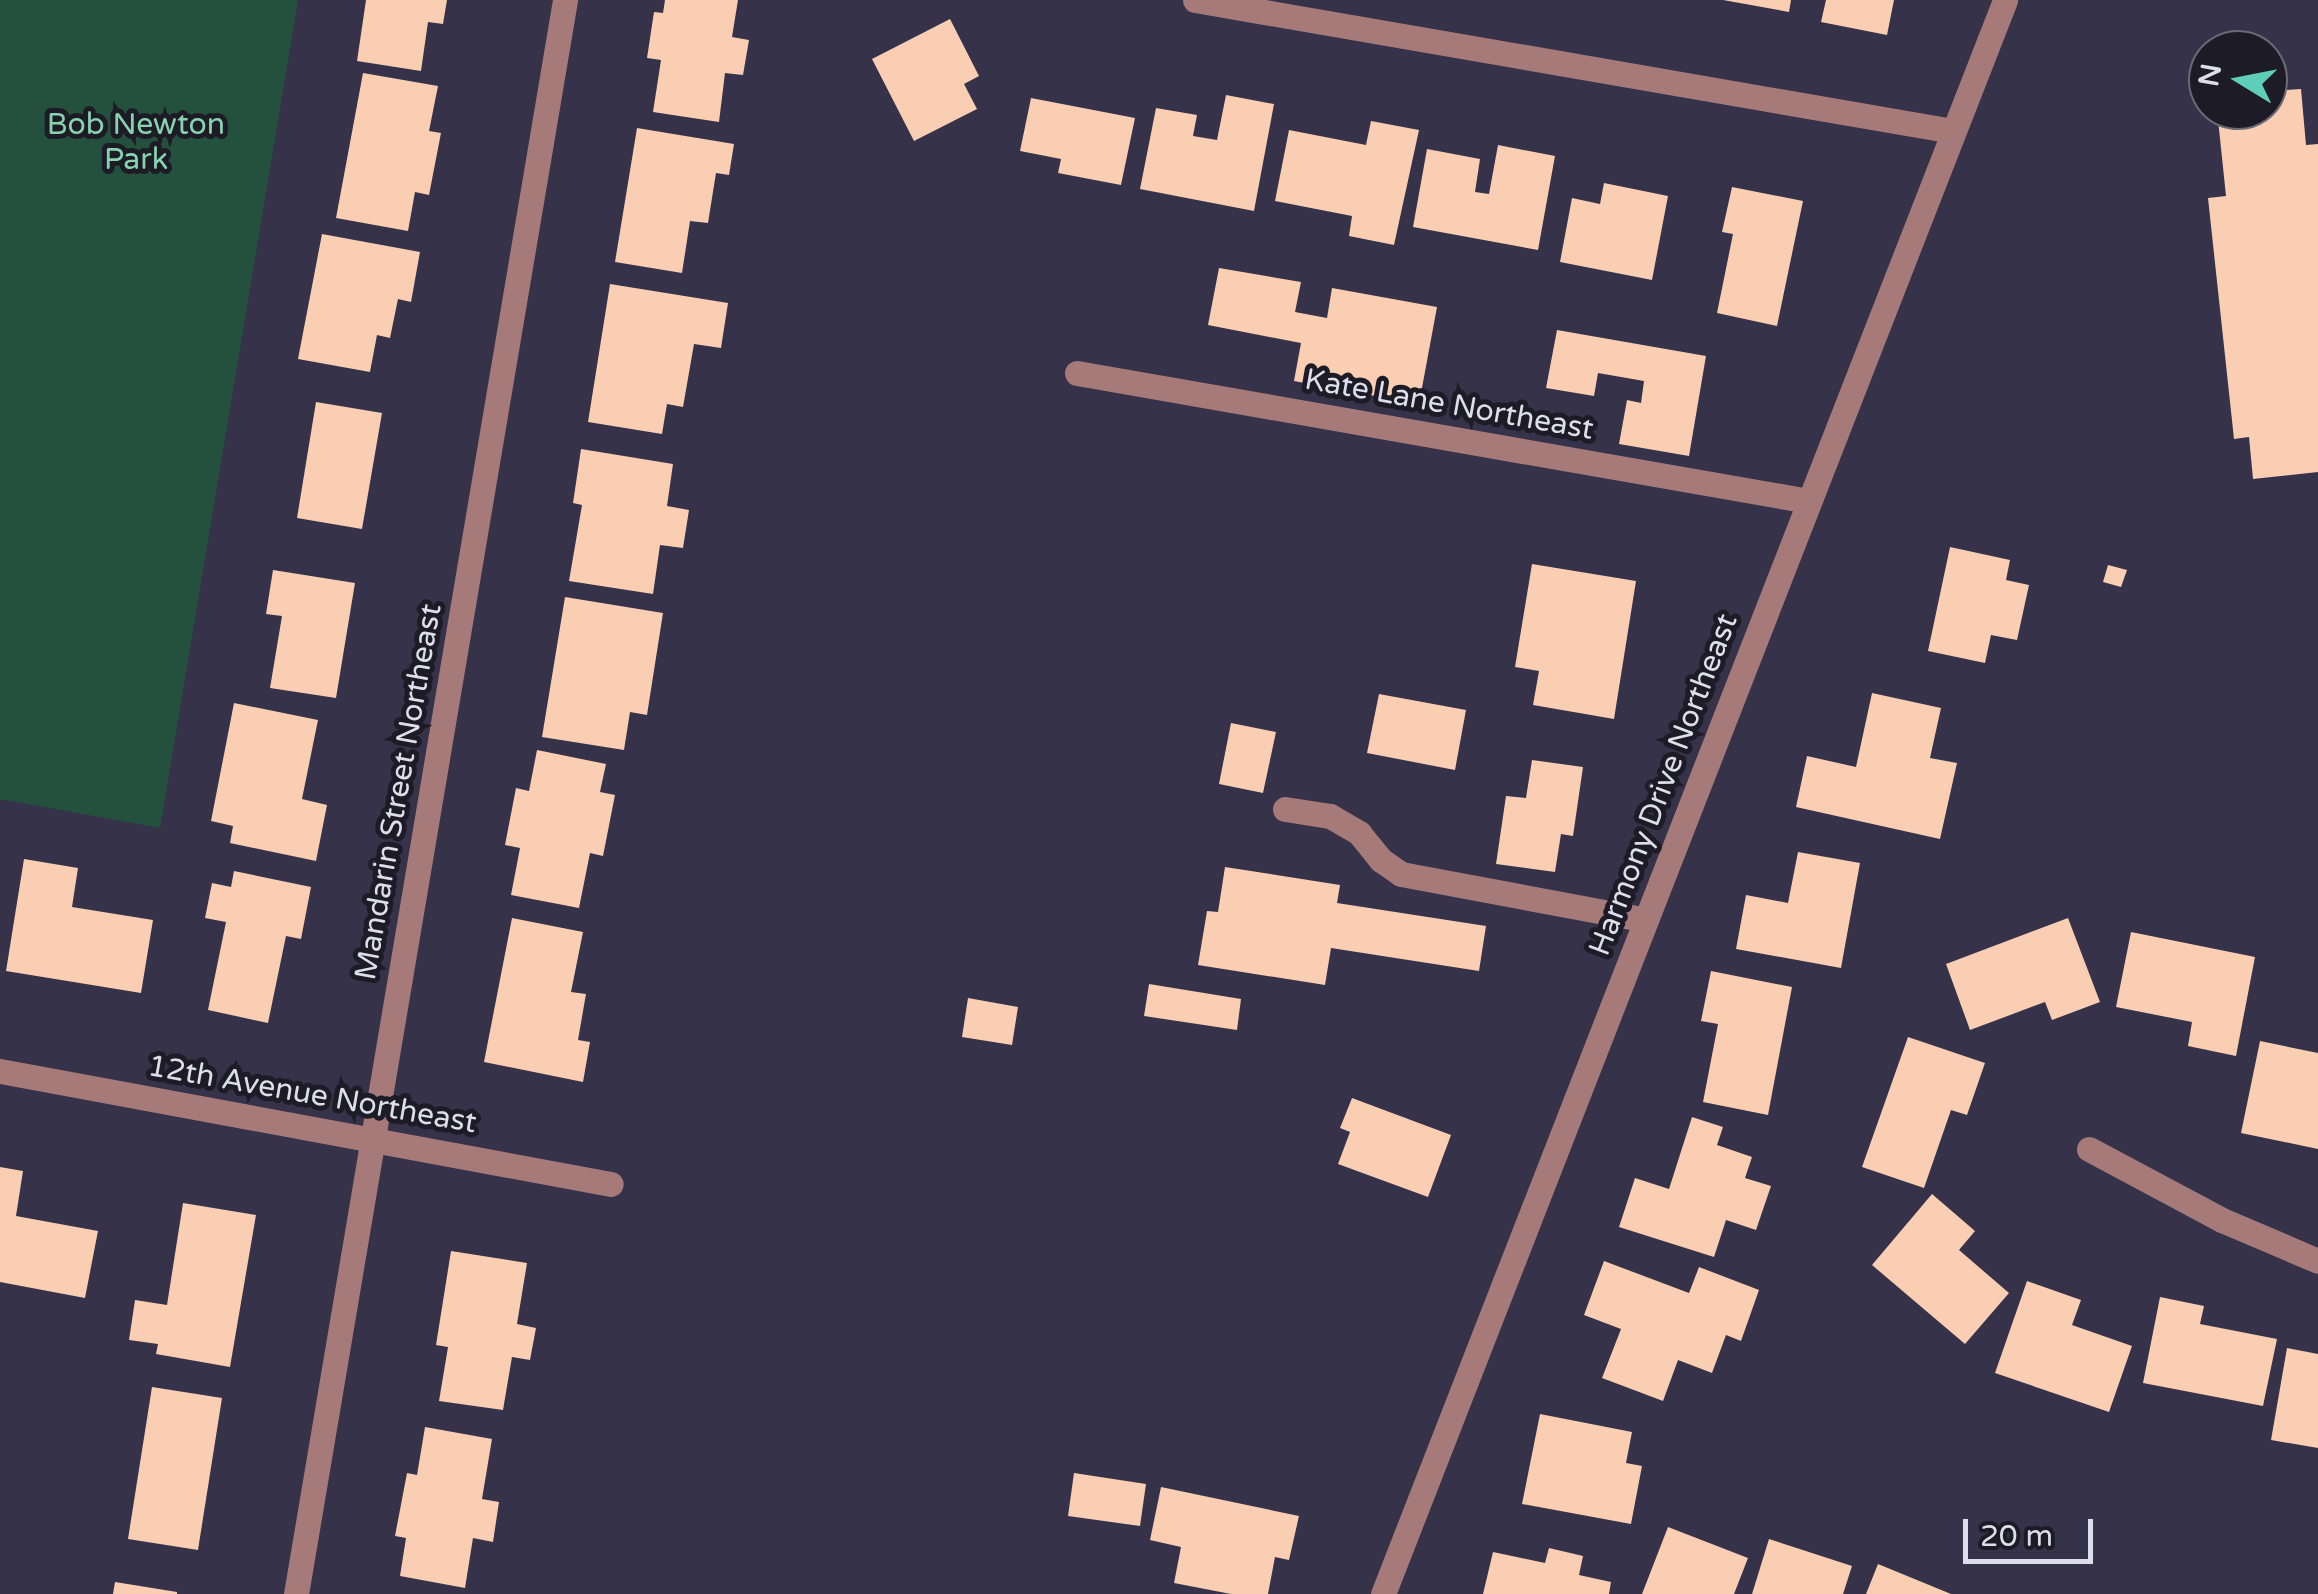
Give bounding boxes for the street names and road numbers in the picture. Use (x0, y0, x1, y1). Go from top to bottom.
street label: Kate Lane Northeast (1302, 362, 1596, 448)
street label: Mandarin Street Northeast (348, 601, 450, 983)
street label: Harmony Drive Northeast (1582, 609, 1746, 961)
street label: 12th Avenue Northeast (145, 1048, 479, 1142)

